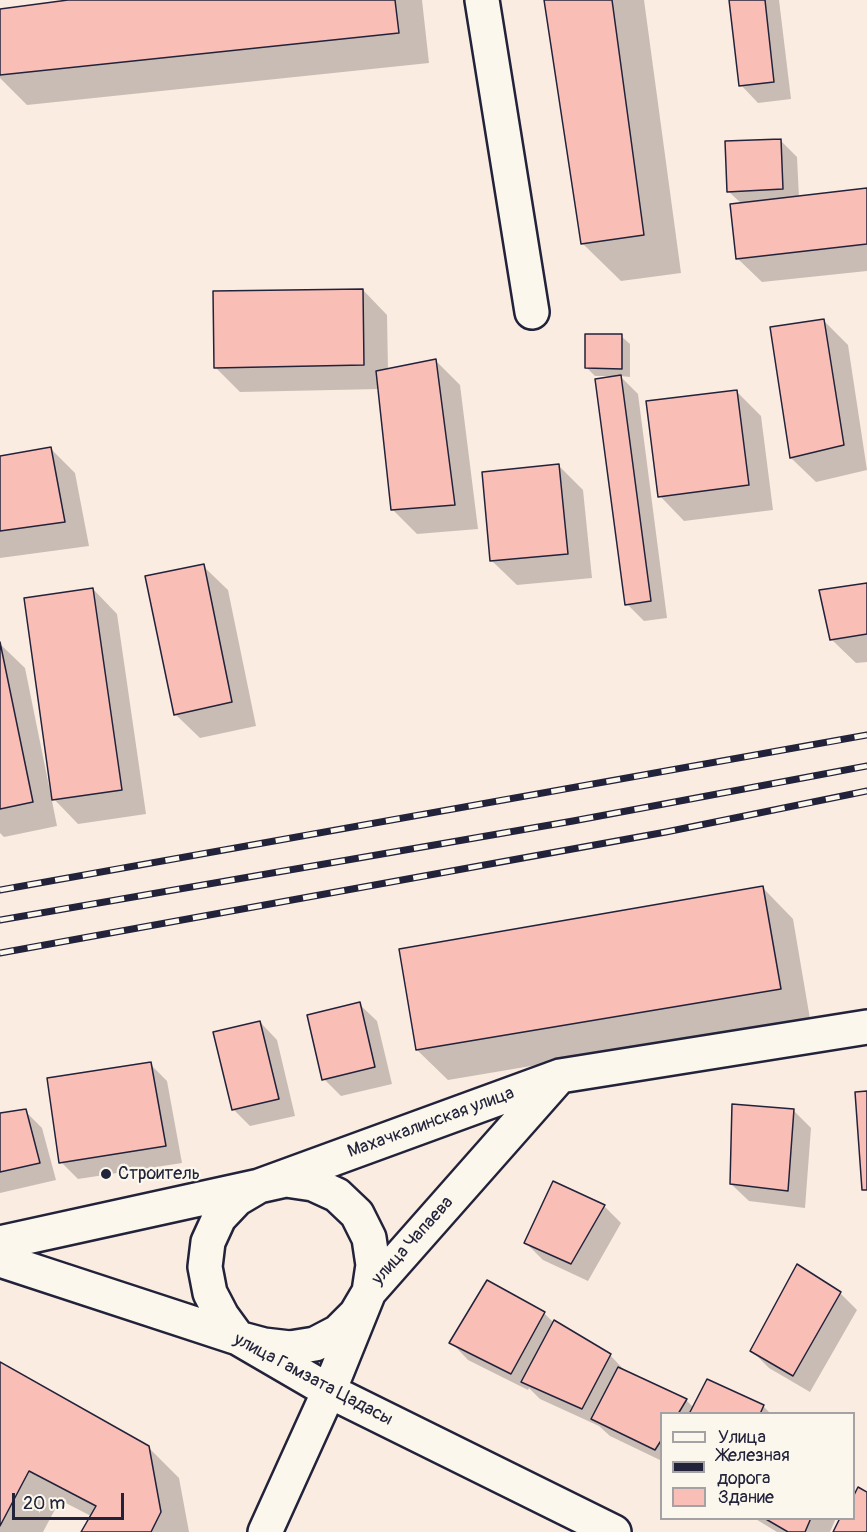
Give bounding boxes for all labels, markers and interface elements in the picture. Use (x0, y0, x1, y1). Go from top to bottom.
street label: Махачкалинская улица (345, 1083, 517, 1163)
place label: Строитель (118, 1163, 200, 1185)
marker: Строитель (99, 1167, 113, 1181)
street label: улица Чапаева (368, 1192, 458, 1290)
street label: улица Гамзата Цадасы (230, 1329, 396, 1431)
legend (660, 1412, 855, 1520)
text: Улица (718, 1426, 766, 1449)
text: Железная дорога (717, 1444, 790, 1490)
scale bar (15, 1481, 128, 1519)
text: Здание (718, 1486, 774, 1509)
text: 20 m (23, 1492, 65, 1515)

